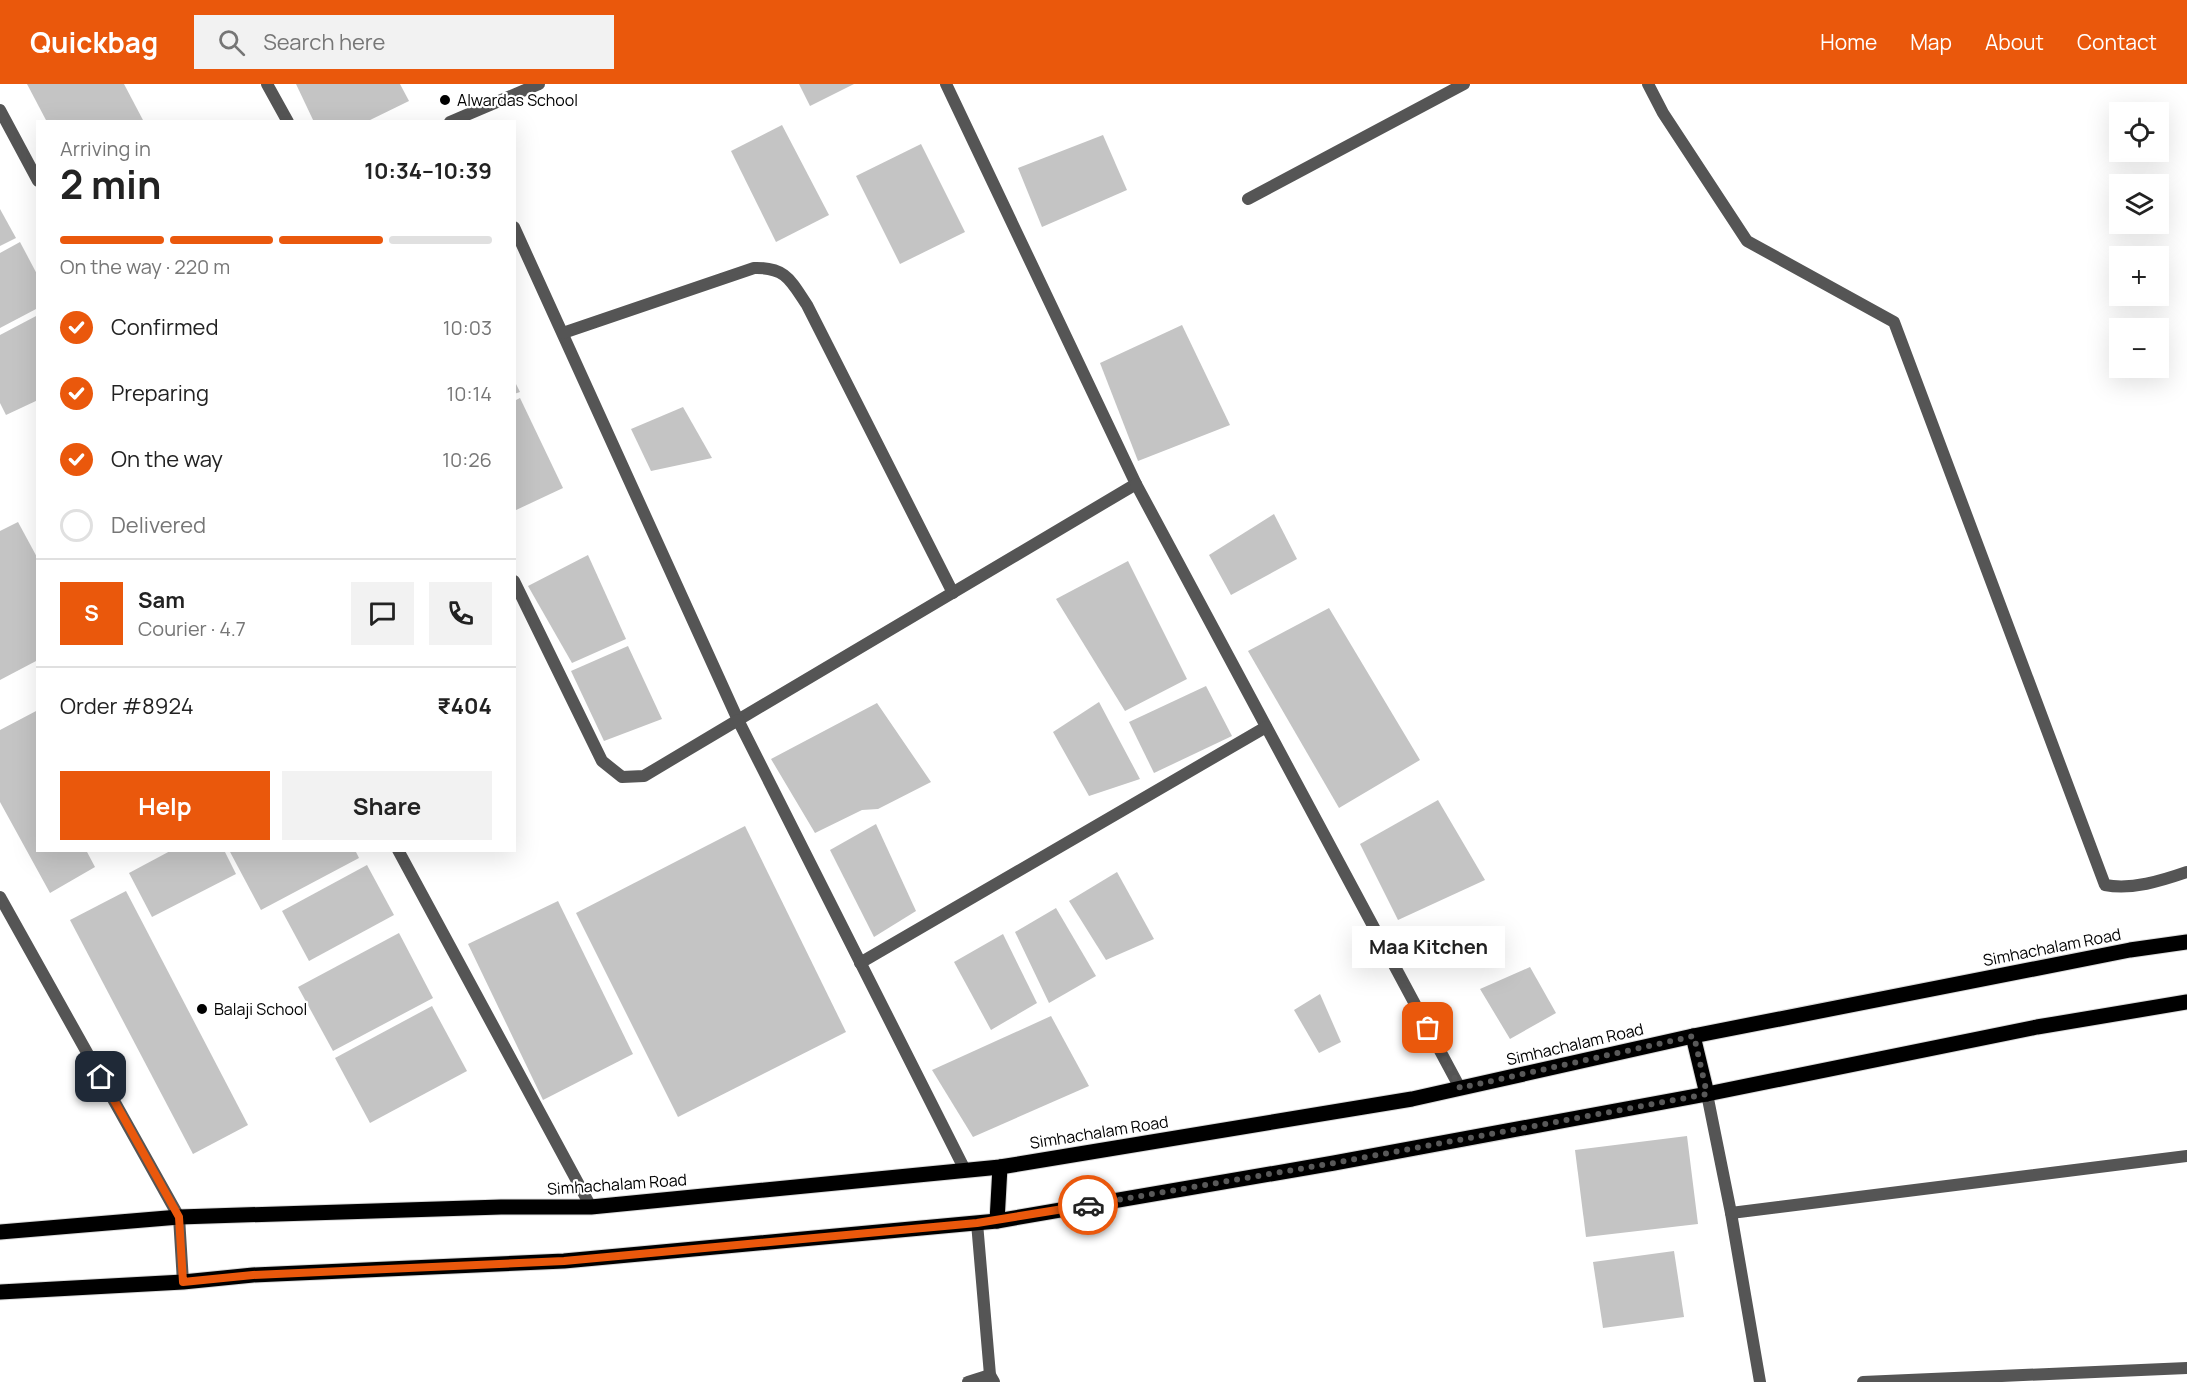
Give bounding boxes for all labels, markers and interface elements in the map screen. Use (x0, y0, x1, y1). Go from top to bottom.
search box (194, 15, 614, 69)
text: Quickbag (30, 23, 158, 61)
icon: search (215, 26, 248, 59)
text: Search here (263, 27, 385, 57)
text: Home (1820, 28, 1877, 56)
text: Map (1910, 28, 1952, 56)
text: About (1985, 28, 2044, 56)
text: Contact (2077, 28, 2157, 56)
place label: Alwardas School (457, 89, 578, 111)
marker: Alwardas School (438, 93, 452, 107)
map controls (2109, 102, 2169, 378)
button: locate (2109, 102, 2169, 162)
text: Arriving in (60, 135, 151, 162)
text: 10:34–10:39 (364, 156, 492, 186)
text: 2 min (60, 157, 161, 211)
button: layers (2109, 174, 2169, 234)
button: + (2109, 246, 2169, 306)
text: On the way · 220 m (60, 253, 230, 280)
icon: check (60, 311, 93, 344)
text: Confirmed (111, 312, 219, 342)
text: 10:03 (443, 314, 492, 341)
button: − (2109, 318, 2169, 378)
icon: check (60, 377, 93, 410)
text: Preparing (111, 378, 209, 408)
text: 10:14 (446, 380, 492, 407)
icon: check (60, 443, 93, 476)
text: On the way (111, 444, 223, 474)
text: 10:26 (442, 446, 492, 473)
text: Delivered (111, 510, 206, 540)
button: chat (351, 582, 414, 645)
button: phone (429, 582, 492, 645)
text: Sam (138, 585, 185, 615)
text: S (84, 598, 99, 628)
text: Courier · 4.7 (138, 615, 246, 642)
text: Order #8924 (60, 691, 194, 721)
text: ₹404 (437, 691, 492, 721)
button: Help (60, 771, 270, 840)
button: Share (282, 771, 492, 840)
street label: Simhachalam Road (1981, 923, 2123, 971)
callout: Maa Kitchen (1352, 926, 1504, 968)
text: Maa Kitchen (1369, 933, 1488, 960)
place label: Balaji School (214, 998, 307, 1020)
marker: Balaji School (195, 1002, 209, 1016)
pin (1402, 1002, 1453, 1053)
icon: bag (1411, 1011, 1444, 1044)
street label: Simhachalam Road (1504, 1018, 1646, 1070)
pin (75, 1051, 126, 1102)
icon: home (84, 1060, 117, 1093)
street label: Simhachalam Road (1028, 1110, 1170, 1154)
street label: Simhachalam Road (546, 1168, 688, 1200)
courier (1058, 1175, 1118, 1235)
icon: car (1072, 1189, 1105, 1222)

